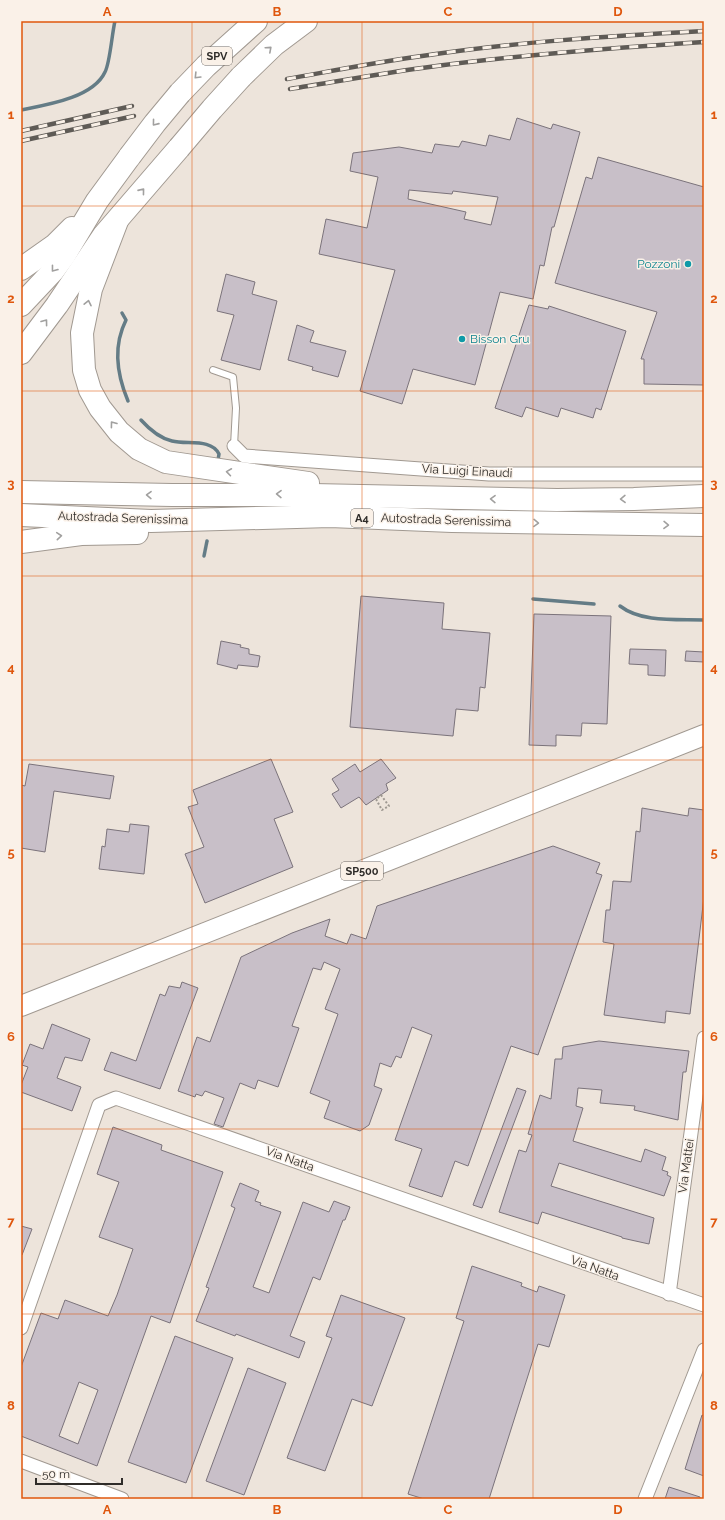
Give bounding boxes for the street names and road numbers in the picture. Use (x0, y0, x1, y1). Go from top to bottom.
road number: SPV (202, 47, 232, 65)
street label: Via Luigi Einaudi (421, 462, 513, 480)
street label: Autostrada Serenissima (58, 509, 188, 527)
road number: A4 (351, 509, 373, 527)
street label: Autostrada Serenissima (381, 511, 511, 529)
road number: SP500 (341, 862, 383, 880)
street label: Via Mattei (675, 1138, 697, 1194)
street label: Via Natta (264, 1144, 316, 1174)
street label: Via Natta (569, 1253, 621, 1283)

